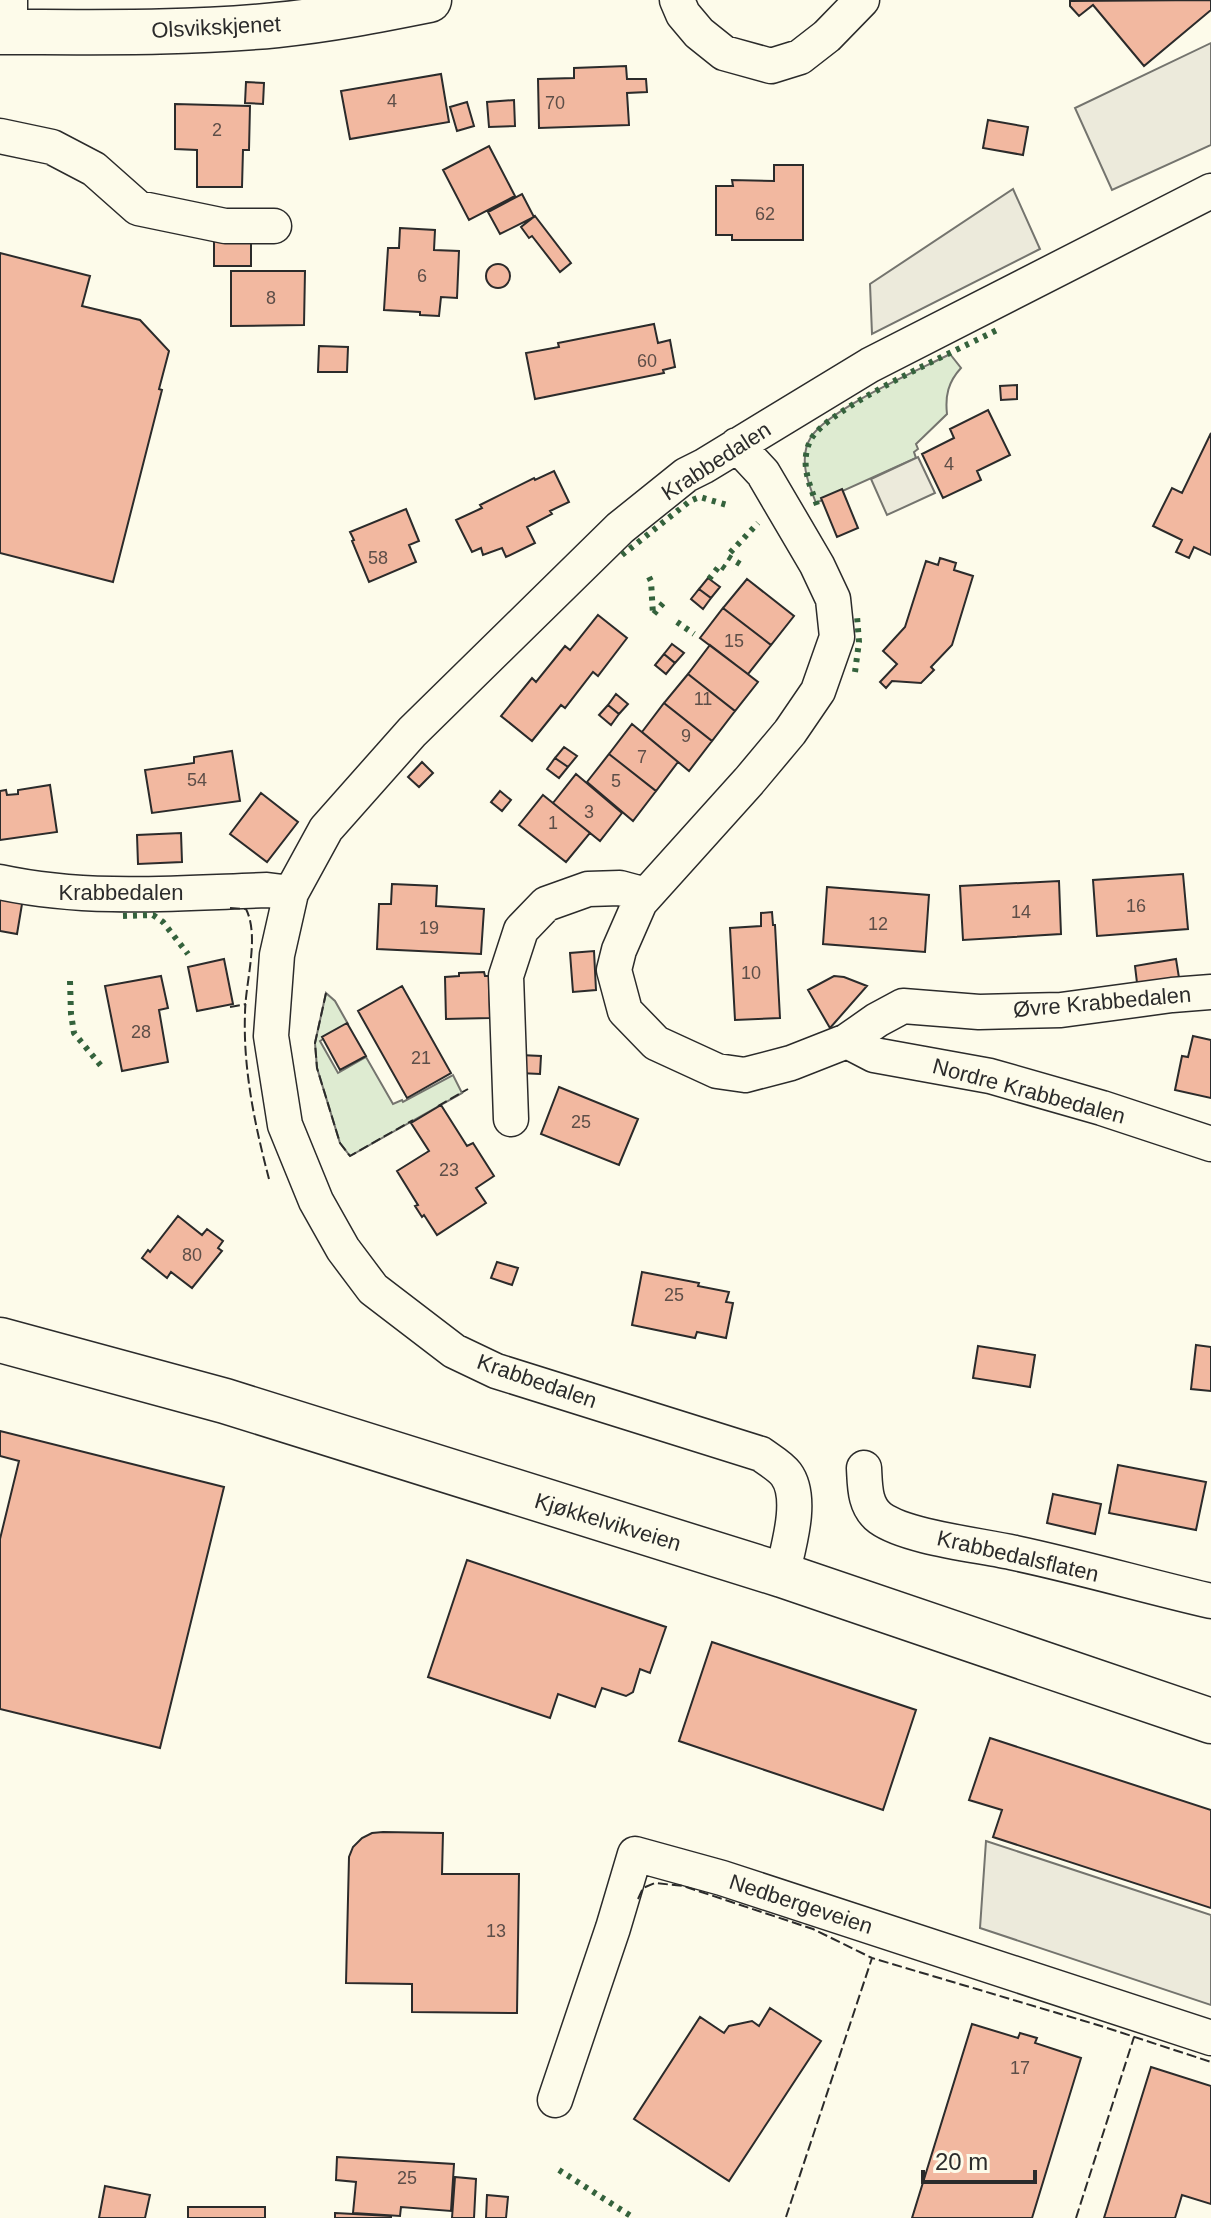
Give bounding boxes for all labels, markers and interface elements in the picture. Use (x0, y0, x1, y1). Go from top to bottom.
street label: Olsvikskjenet (151, 11, 281, 43)
house number: 4 (387, 91, 397, 111)
house number: 70 (545, 93, 565, 113)
house number: 2 (212, 120, 222, 140)
house number: 62 (755, 204, 775, 224)
house number: 6 (417, 266, 427, 286)
house number: 8 (266, 288, 276, 308)
house number: 60 (637, 351, 657, 371)
street label: Krabbedalen (657, 417, 775, 505)
house number: 4 (944, 454, 954, 474)
house number: 58 (368, 548, 388, 568)
house number: 15 (724, 631, 744, 651)
house number: 11 (694, 689, 712, 709)
house number: 9 (681, 726, 691, 746)
house number: 7 (637, 747, 647, 767)
house number: 54 (187, 770, 207, 790)
house number: 5 (611, 771, 621, 791)
house number: 3 (584, 802, 594, 822)
house number: 1 (548, 813, 558, 833)
street label: Krabbedalen (59, 880, 183, 905)
house number: 16 (1126, 896, 1146, 916)
house number: 14 (1011, 902, 1031, 922)
house number: 12 (868, 914, 888, 934)
house number: 19 (419, 918, 439, 938)
house number: 10 (741, 963, 761, 983)
street label: Øvre Krabbedalen (1012, 982, 1192, 1022)
house number: 28 (131, 1022, 151, 1042)
house number: 21 (411, 1048, 431, 1068)
street label: Nordre Krabbedalen (930, 1053, 1128, 1129)
house number: 25 (571, 1112, 591, 1132)
house number: 23 (439, 1160, 459, 1180)
house number: 80 (182, 1245, 202, 1265)
house number: 25 (664, 1285, 684, 1305)
street label: Krabbedalen (474, 1349, 600, 1413)
street label: Kjøkkelvikveien (532, 1488, 684, 1556)
street label: Krabbedalsflaten (935, 1525, 1101, 1587)
street label: Nedbergeveien (726, 1869, 876, 1939)
house number: 13 (486, 1921, 506, 1941)
house number: 17 (1010, 2058, 1030, 2078)
scale bar (923, 2134, 1035, 2184)
text: 20 m (935, 2148, 988, 2175)
house number: 25 (397, 2168, 417, 2188)

